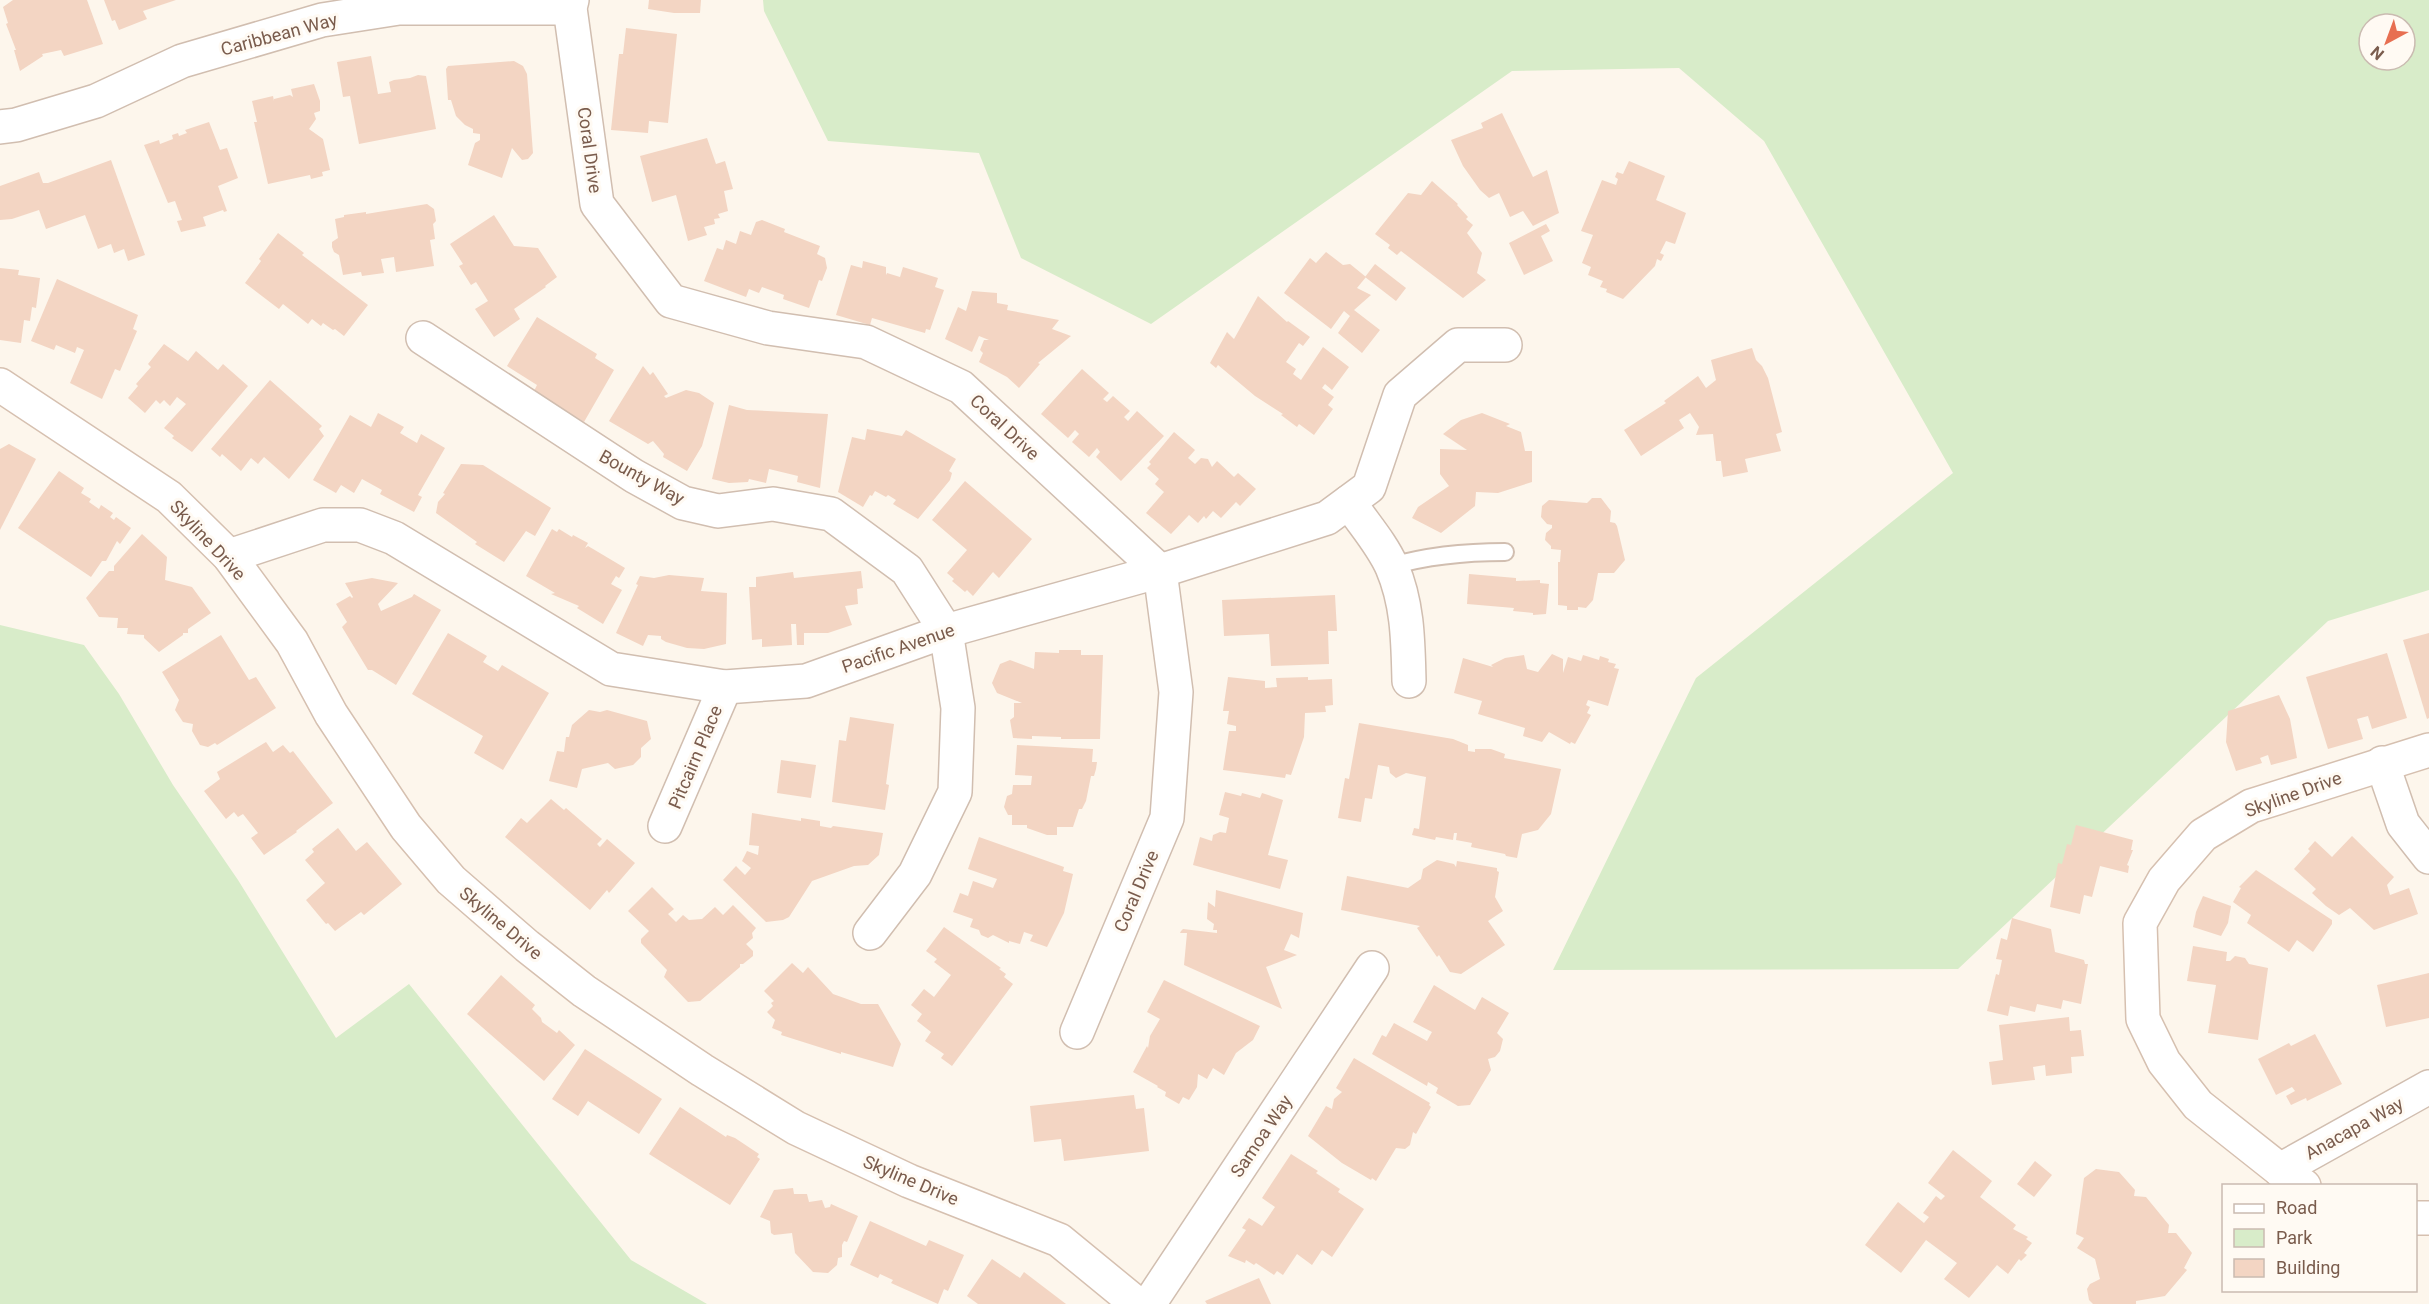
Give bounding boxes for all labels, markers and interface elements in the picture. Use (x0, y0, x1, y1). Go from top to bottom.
street label: Caribbean Way (218, 8, 340, 60)
north arrow (2357, 12, 2417, 72)
text: N (2367, 42, 2388, 64)
street label: Coral Drive (574, 106, 606, 194)
street label: Coral Drive (966, 390, 1044, 464)
street label: Bounty Way (596, 445, 689, 509)
street label: Skyline Drive (166, 496, 250, 584)
street label: Pacific Avenue (839, 619, 957, 677)
street label: Pitcairn Place (664, 702, 726, 812)
street label: Skyline Drive (2242, 767, 2344, 821)
street label: Coral Drive (1109, 847, 1163, 935)
street label: Skyline Drive (455, 882, 547, 964)
street label: Samoa Way (1226, 1090, 1296, 1181)
street label: Anacapa Way (2301, 1092, 2407, 1164)
street label: Skyline Drive (860, 1151, 962, 1209)
legend (2222, 1184, 2417, 1292)
text: Road (2276, 1197, 2317, 1218)
text: Park (2276, 1227, 2313, 1248)
text: Building (2276, 1257, 2340, 1278)

